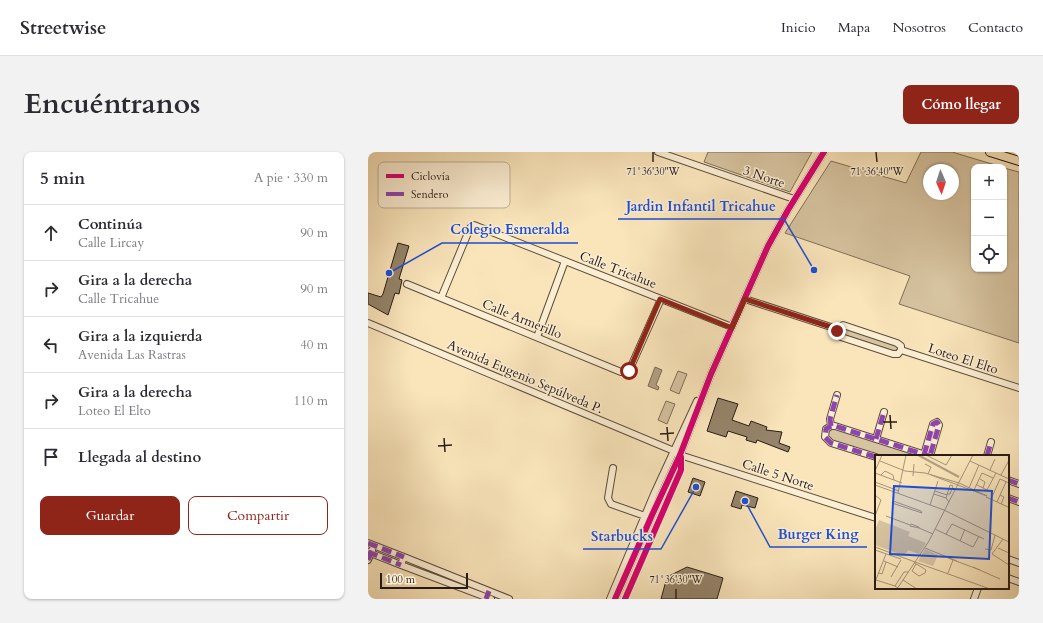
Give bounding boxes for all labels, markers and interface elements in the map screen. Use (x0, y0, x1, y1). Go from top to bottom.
text: Streetwise (20, 15, 107, 41)
text: Inicio (781, 18, 816, 37)
text: Mapa (838, 18, 870, 37)
text: Nosotros (892, 18, 946, 37)
text: Contacto (968, 18, 1023, 37)
text: Encuéntranos (24, 85, 200, 123)
button: Cómo llegar (903, 85, 1019, 124)
street label: 3 Norte (741, 161, 787, 193)
legend (378, 162, 510, 208)
north arrow (923, 164, 959, 200)
map controls (971, 164, 1007, 272)
button: + (971, 164, 1007, 200)
text: 71°36'30"W (626, 165, 681, 179)
text: 71°36'40"W (850, 165, 905, 179)
text: 5 min (40, 167, 85, 190)
text: A pie · 330 m (254, 169, 328, 187)
text: Ciclovía (411, 169, 450, 184)
text: Sendero (411, 187, 449, 202)
callout: Jardin Infantil Tricahue (618, 193, 784, 219)
text: Jardin Infantil Tricahue (624, 197, 776, 216)
button: − (971, 200, 1007, 236)
text: Continúa (78, 214, 143, 234)
callout: Colegio Esmeralda (442, 217, 578, 243)
text: Colegio Esmeralda (450, 220, 570, 239)
icon: ahead (40, 222, 62, 244)
text: 90 m (300, 224, 328, 242)
text: Calle Lircay (78, 234, 144, 252)
button: locate (971, 236, 1007, 272)
street label: Calle Tricahue (577, 247, 659, 293)
text: Gira a la derecha (78, 270, 192, 290)
icon: right (40, 278, 62, 300)
text: 90 m (300, 280, 328, 298)
text: Calle Tricahue (78, 290, 159, 308)
street label: Calle Armerillo (479, 295, 565, 343)
route end (828, 322, 846, 340)
text: Gira a la izquierda (78, 326, 202, 346)
icon: left (40, 334, 62, 356)
text: 40 m (300, 336, 328, 354)
street label: Avenida Eugenio Sepúlveda P. (444, 336, 606, 418)
street label: Loteo El Elto (926, 339, 1000, 379)
text: Avenida Las Rastras (78, 346, 186, 364)
route start (620, 362, 638, 380)
text: Gira a la derecha (78, 382, 192, 402)
icon: right (40, 390, 62, 412)
text: 110 m (294, 392, 328, 410)
text: Loteo El Elto (78, 402, 151, 420)
icon: arrive (40, 446, 62, 468)
text: Llegada al destino (78, 447, 201, 467)
street label: Calle 5 Norte (740, 455, 816, 495)
inset map (875, 455, 1009, 589)
button: Guardar (40, 496, 180, 535)
button: Compartir (188, 496, 328, 535)
callout: Burger King (770, 521, 867, 547)
callout: Starbucks (583, 523, 661, 549)
text: Burger King (777, 525, 859, 544)
text: Starbucks (591, 527, 653, 546)
scale bar (380, 571, 468, 590)
text: 100 m (386, 572, 415, 587)
text: 71°36'30"W (649, 573, 704, 587)

